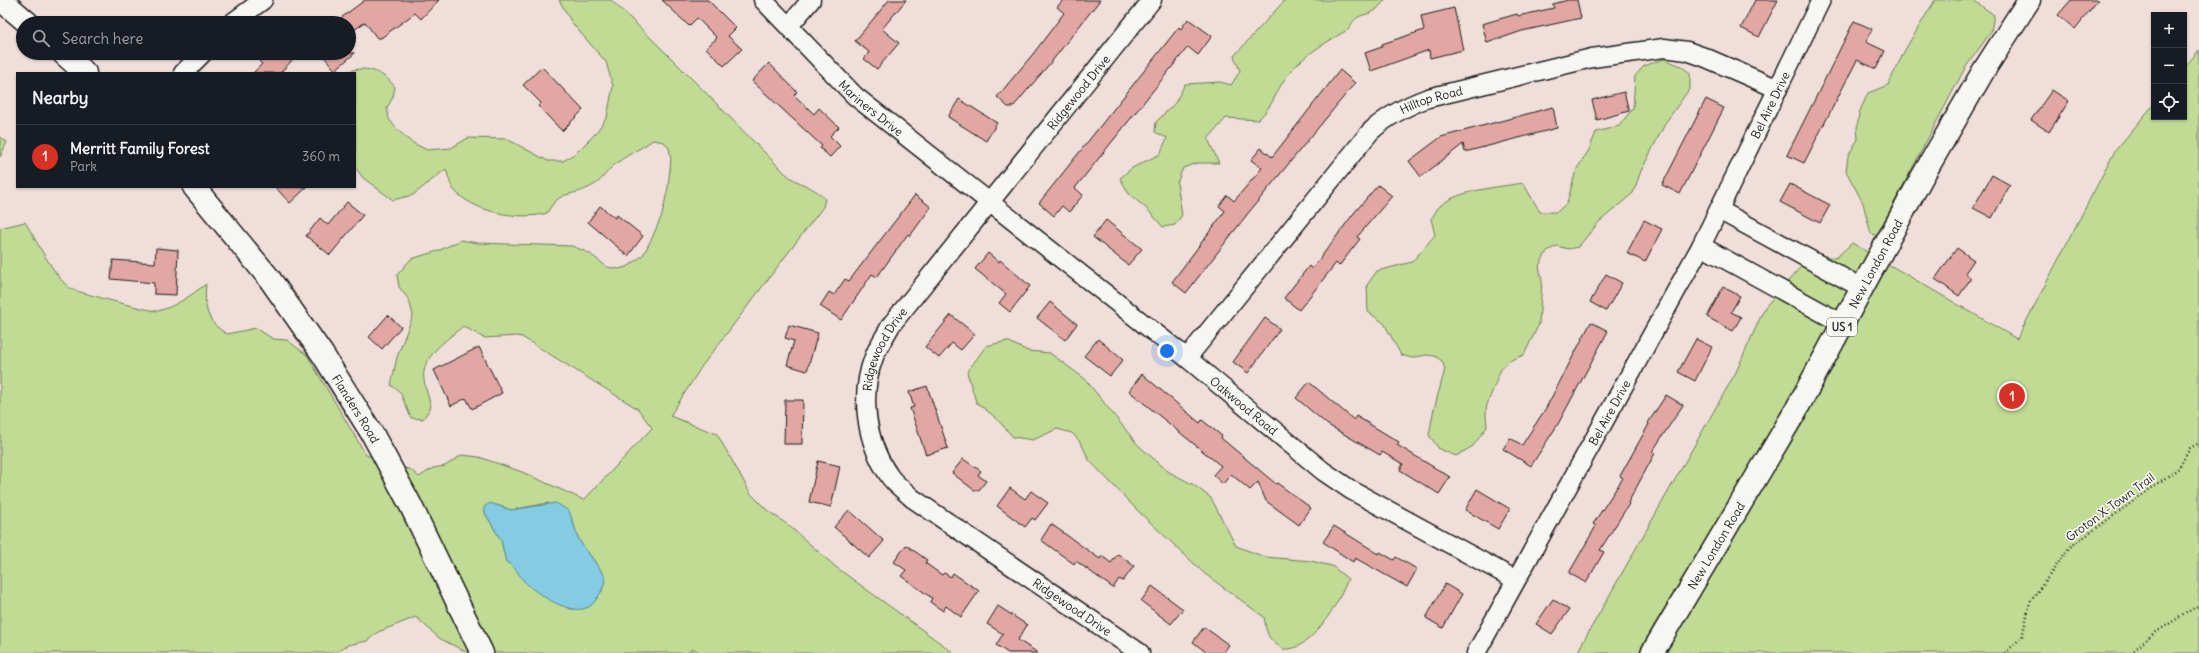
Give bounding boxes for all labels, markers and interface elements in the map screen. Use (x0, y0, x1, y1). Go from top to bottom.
map controls (2151, 12, 2187, 120)
button: + (2151, 12, 2187, 48)
search box (16, 16, 356, 60)
icon: search (30, 27, 52, 49)
text: Search here (62, 29, 143, 48)
button: − (2151, 48, 2187, 84)
street label: Ridgewood Drive (1043, 52, 1113, 133)
street label: Bel Aire Drive (1747, 69, 1792, 141)
street label: Mariners Drive (836, 77, 906, 139)
street label: Hilltop Road (1397, 82, 1464, 117)
button: locate (2151, 84, 2187, 120)
text: Nearby (32, 87, 88, 109)
text: Merritt Family Forest (70, 139, 210, 158)
text: 1 (42, 148, 48, 165)
text: 360 m (302, 148, 340, 165)
text: Park (70, 158, 97, 175)
street label: New London Road (1845, 217, 1905, 311)
street label: Ridgewood Drive (859, 304, 910, 392)
road number: US 1 (1827, 318, 1857, 336)
your location (1157, 341, 1177, 361)
street label: Flanders Road (329, 371, 383, 445)
street label: Oakwood Road (1207, 373, 1281, 438)
street label: Bel Aire Drive (1585, 377, 1633, 448)
pin: 1 (1999, 381, 2025, 411)
street label: Groton X-Town Trail (2063, 470, 2157, 544)
street label: New London Road (1684, 499, 1747, 592)
street label: Ridgewood Drive (1030, 575, 1114, 639)

